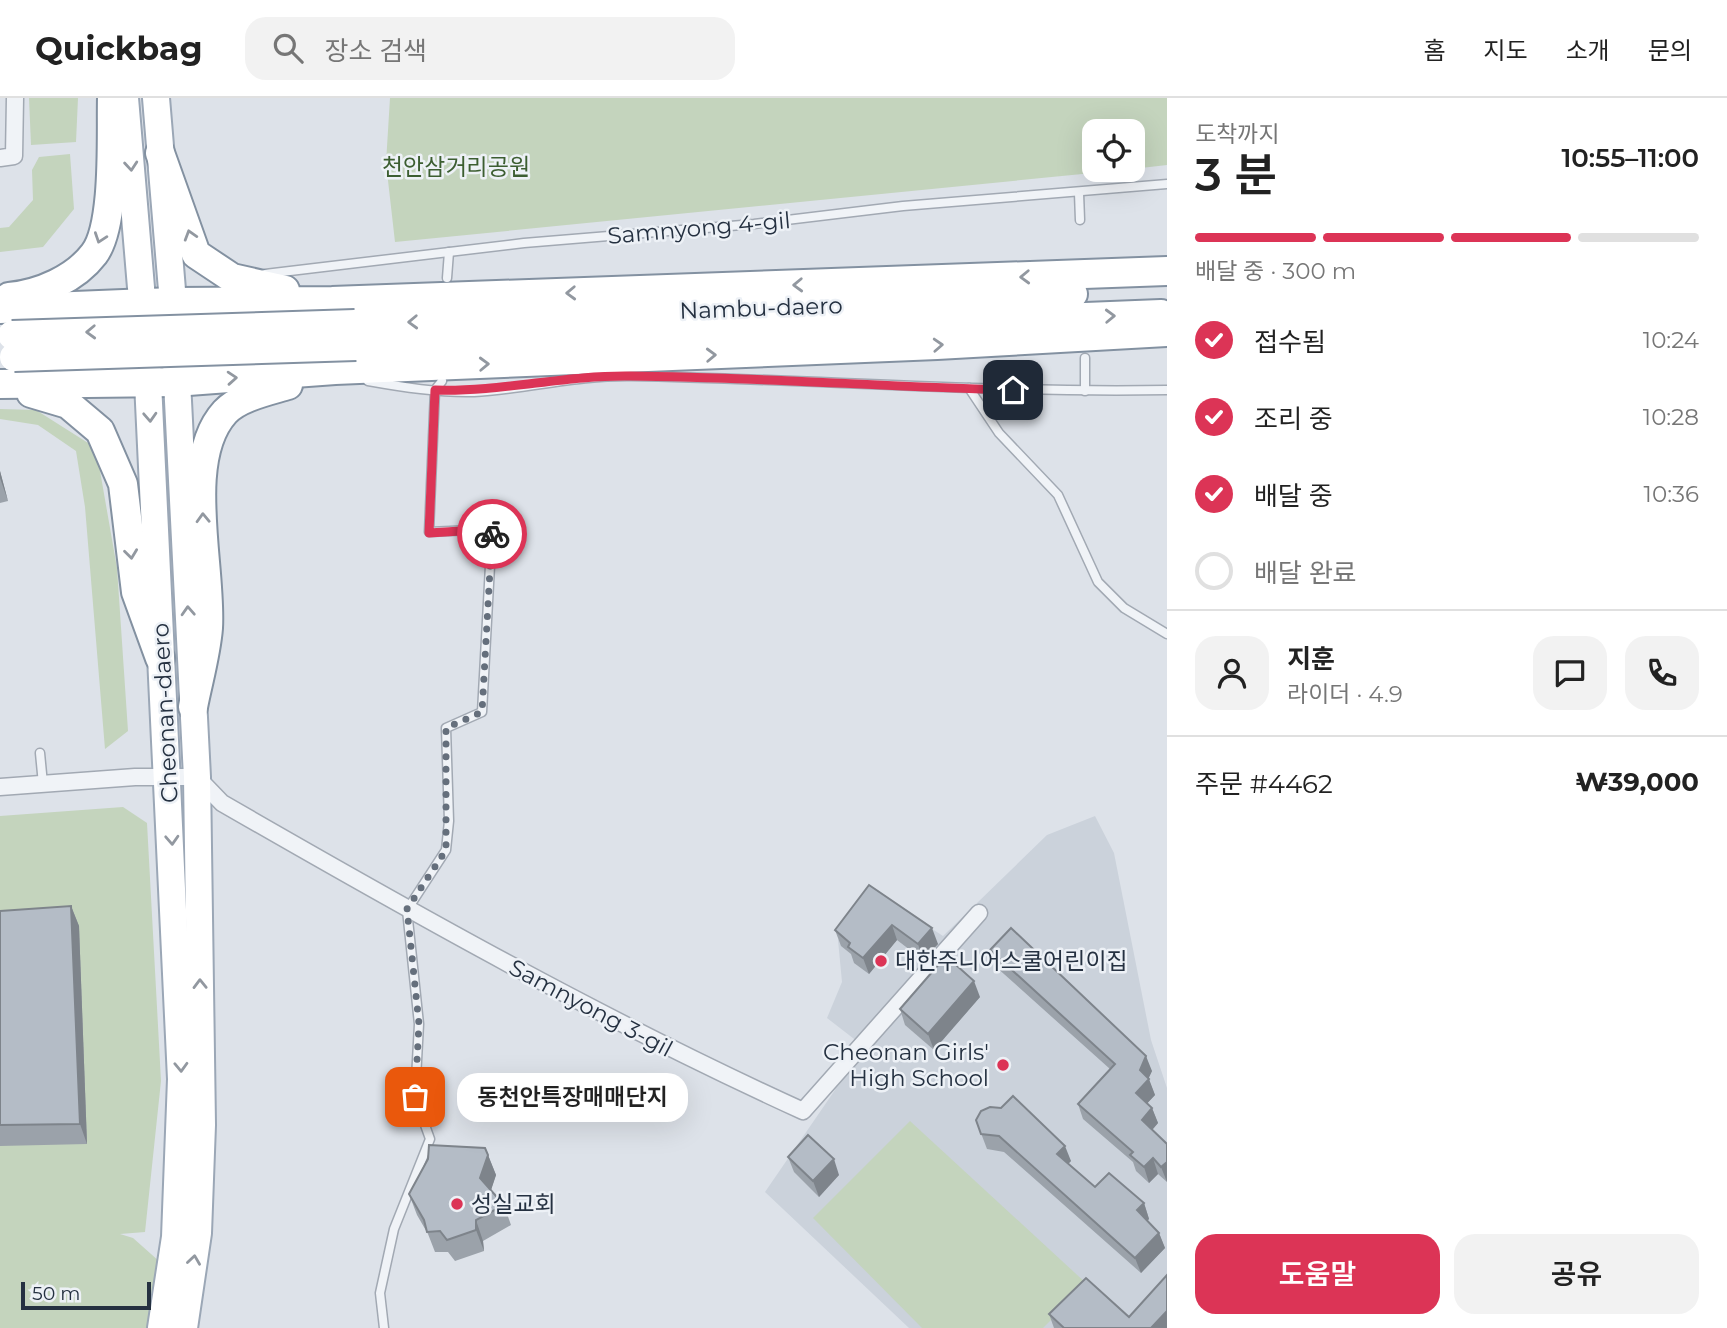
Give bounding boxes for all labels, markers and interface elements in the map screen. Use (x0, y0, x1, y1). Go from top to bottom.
search box (245, 17, 735, 80)
text: Quickbag (35, 28, 203, 68)
icon: search (269, 29, 307, 67)
text: 장소 검색 (325, 35, 427, 67)
text: 홈 (1423, 36, 1445, 65)
text: 지도 (1483, 36, 1528, 65)
text: 소개 (1566, 36, 1610, 65)
text: 문의 (1648, 36, 1692, 65)
map controls (1082, 119, 1145, 182)
button: locate (1082, 119, 1145, 182)
text: 도착까지 (1195, 120, 1280, 148)
text: 10:55–11:00 (1561, 142, 1699, 174)
text: 3 분 (1195, 146, 1277, 203)
park label: 천안삼거리공원 (382, 153, 530, 181)
one-way arrow (123, 161, 138, 172)
street label: Samnyong 4-gil (606, 206, 792, 250)
one-way arrow (183, 229, 198, 241)
one-way arrow (94, 232, 108, 244)
text: 배달 중 · 300 m (1195, 257, 1356, 285)
one-way arrow (1020, 269, 1030, 285)
one-way arrow (792, 277, 803, 292)
one-way arrow (565, 285, 576, 300)
street label: Nambu-daero (679, 291, 843, 325)
one-way arrow (1105, 308, 1116, 323)
one-way arrow (408, 314, 419, 329)
icon: check (1195, 321, 1233, 359)
one-way arrow (85, 325, 96, 340)
text: 접수됨 (1254, 326, 1326, 358)
text: 10:24 (1643, 326, 1699, 354)
one-way arrow (933, 338, 944, 353)
one-way arrow (706, 347, 717, 362)
one-way arrow (479, 357, 490, 372)
pin (983, 360, 1043, 420)
one-way arrow (227, 371, 238, 386)
icon: home (994, 371, 1032, 409)
icon: check (1195, 398, 1233, 436)
text: 조리 중 (1254, 403, 1333, 435)
text: 10:28 (1643, 403, 1699, 431)
one-way arrow (142, 412, 157, 423)
icon: check (1195, 475, 1233, 513)
text: 배달 중 (1254, 480, 1333, 512)
text: 10:36 (1644, 480, 1699, 508)
courier (457, 499, 527, 569)
one-way arrow (196, 512, 211, 523)
icon: bike (473, 515, 511, 553)
one-way arrow (124, 548, 139, 560)
text: 배달 완료 (1254, 557, 1357, 589)
one-way arrow (181, 605, 196, 616)
street label: Cheonan-daero (146, 622, 184, 804)
button: person (1195, 636, 1269, 710)
button: chat (1533, 636, 1607, 710)
button: phone (1625, 636, 1699, 710)
text: 지훈 (1287, 643, 1335, 675)
text: 라이더 · 4.9 (1287, 680, 1403, 708)
text: ₩39,000 (1576, 766, 1699, 798)
text: 주문 #4462 (1195, 768, 1333, 800)
one-way arrow (164, 835, 179, 846)
place label: 대한주니어스쿨어린이집 (895, 947, 1128, 975)
street label: Samnyong 3-gil (504, 953, 678, 1063)
marker: 대한주니어스쿨어린이집 (873, 953, 889, 969)
one-way arrow (192, 979, 208, 989)
place label: Cheonan Girls' High School (823, 1038, 989, 1092)
marker: Cheonan Girls' High School (995, 1057, 1011, 1073)
one-way arrow (173, 1062, 188, 1073)
pin (385, 1067, 445, 1127)
callout: 동천안특장매매단지 (457, 1072, 688, 1122)
icon: bag (396, 1078, 434, 1116)
text: 동천안특장매매단지 (477, 1083, 668, 1111)
place label: 성실교회 (471, 1190, 556, 1218)
marker: 성실교회 (449, 1196, 465, 1212)
button: 도움말 (1195, 1234, 1440, 1314)
button: 공유 (1454, 1234, 1699, 1314)
one-way arrow (186, 1255, 201, 1266)
scale bar (21, 1279, 150, 1311)
text: 50 m (32, 1282, 80, 1305)

